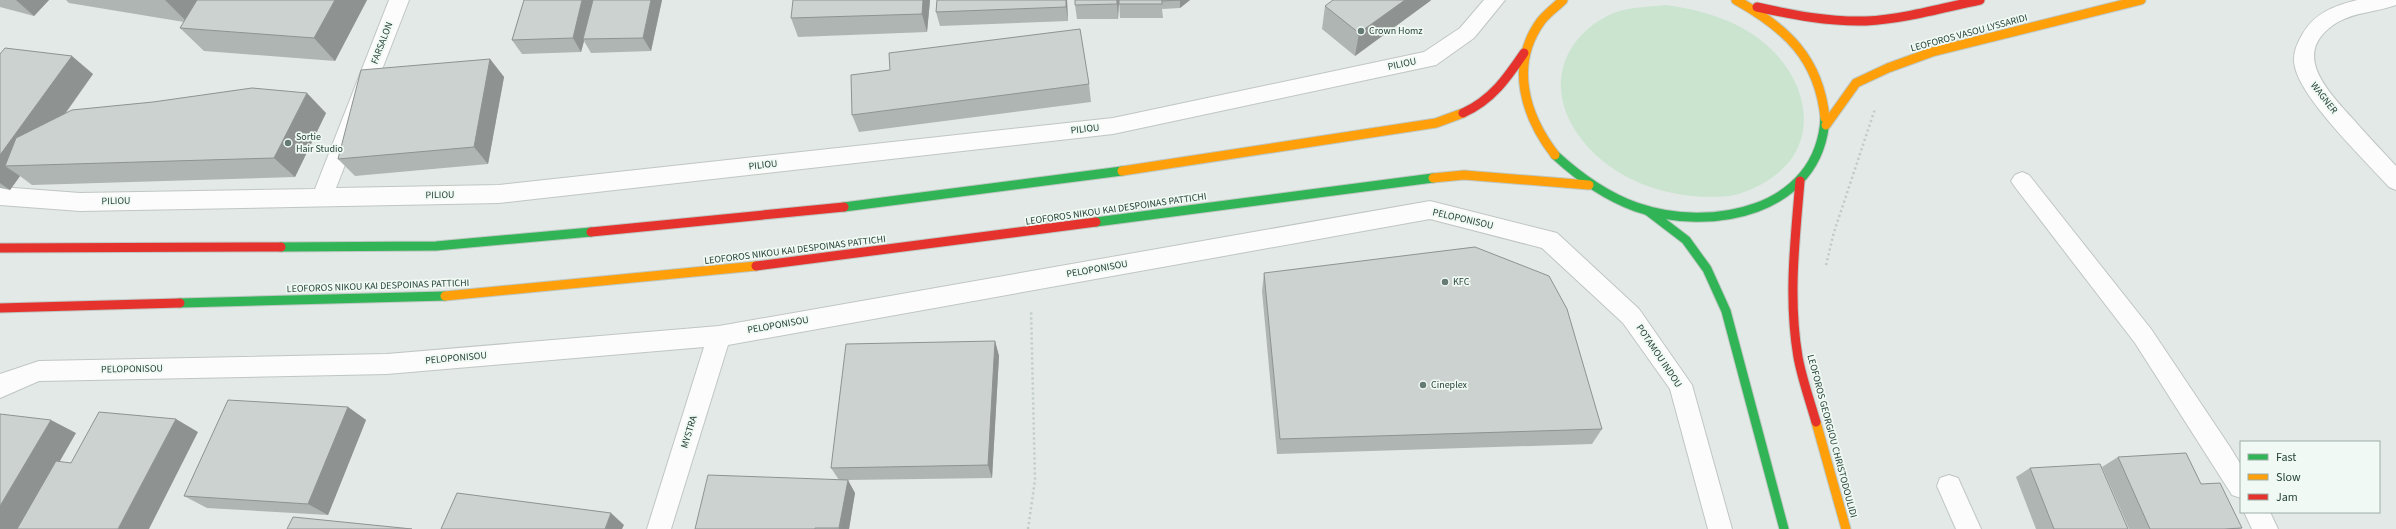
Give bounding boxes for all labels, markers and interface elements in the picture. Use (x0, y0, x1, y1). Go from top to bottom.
street label: LEOFOROS VASOU LYSSARIDI (1909, 11, 2029, 55)
street label: FARSALON (368, 20, 396, 66)
place label: Crown Homz (1369, 24, 1423, 38)
marker: Crown Homz (1356, 26, 1366, 36)
street label: PILIOU (1386, 54, 1418, 74)
street label: WAGNER (2307, 79, 2341, 117)
street label: PILIOU (1070, 121, 1100, 137)
place label: Sortie Hair Studio (296, 130, 343, 156)
marker: Sortie Hair Studio (283, 138, 293, 148)
street label: PILIOU (748, 157, 778, 173)
street label: PILIOU (425, 188, 455, 202)
street label: LEOFOROS NIKOU KAI DESPOINAS PATTICHI (1025, 189, 1207, 229)
street label: PILIOU (101, 194, 131, 208)
street label: PELOPONISOU (1431, 205, 1495, 233)
street label: LEOFOROS NIKOU KAI DESPOINAS PATTICHI (703, 232, 887, 268)
street label: PELOPONISOU (1065, 257, 1129, 281)
place label: KFC (1453, 275, 1470, 289)
street label: LEOFOROS NIKOU KAI DESPOINAS PATTICHI (286, 276, 470, 296)
marker: KFC (1440, 277, 1450, 287)
street label: PELOPONISOU (746, 313, 810, 337)
street label: POTAMOU INDOU (1633, 322, 1685, 390)
street label: PELOPONISOU (425, 348, 487, 368)
street label: LEOFOROS GEORGIOU CHRISTODOULIDI (1803, 353, 1861, 519)
street label: PELOPONISOU (101, 361, 163, 377)
place label: Cineplex (1431, 378, 1468, 392)
marker: Cineplex (1418, 380, 1428, 390)
street label: MYSTRA (677, 413, 701, 450)
legend (2240, 441, 2380, 513)
text: Fast (2276, 449, 2296, 466)
text: Slow (2276, 469, 2301, 486)
text: Jam (2276, 489, 2298, 506)

